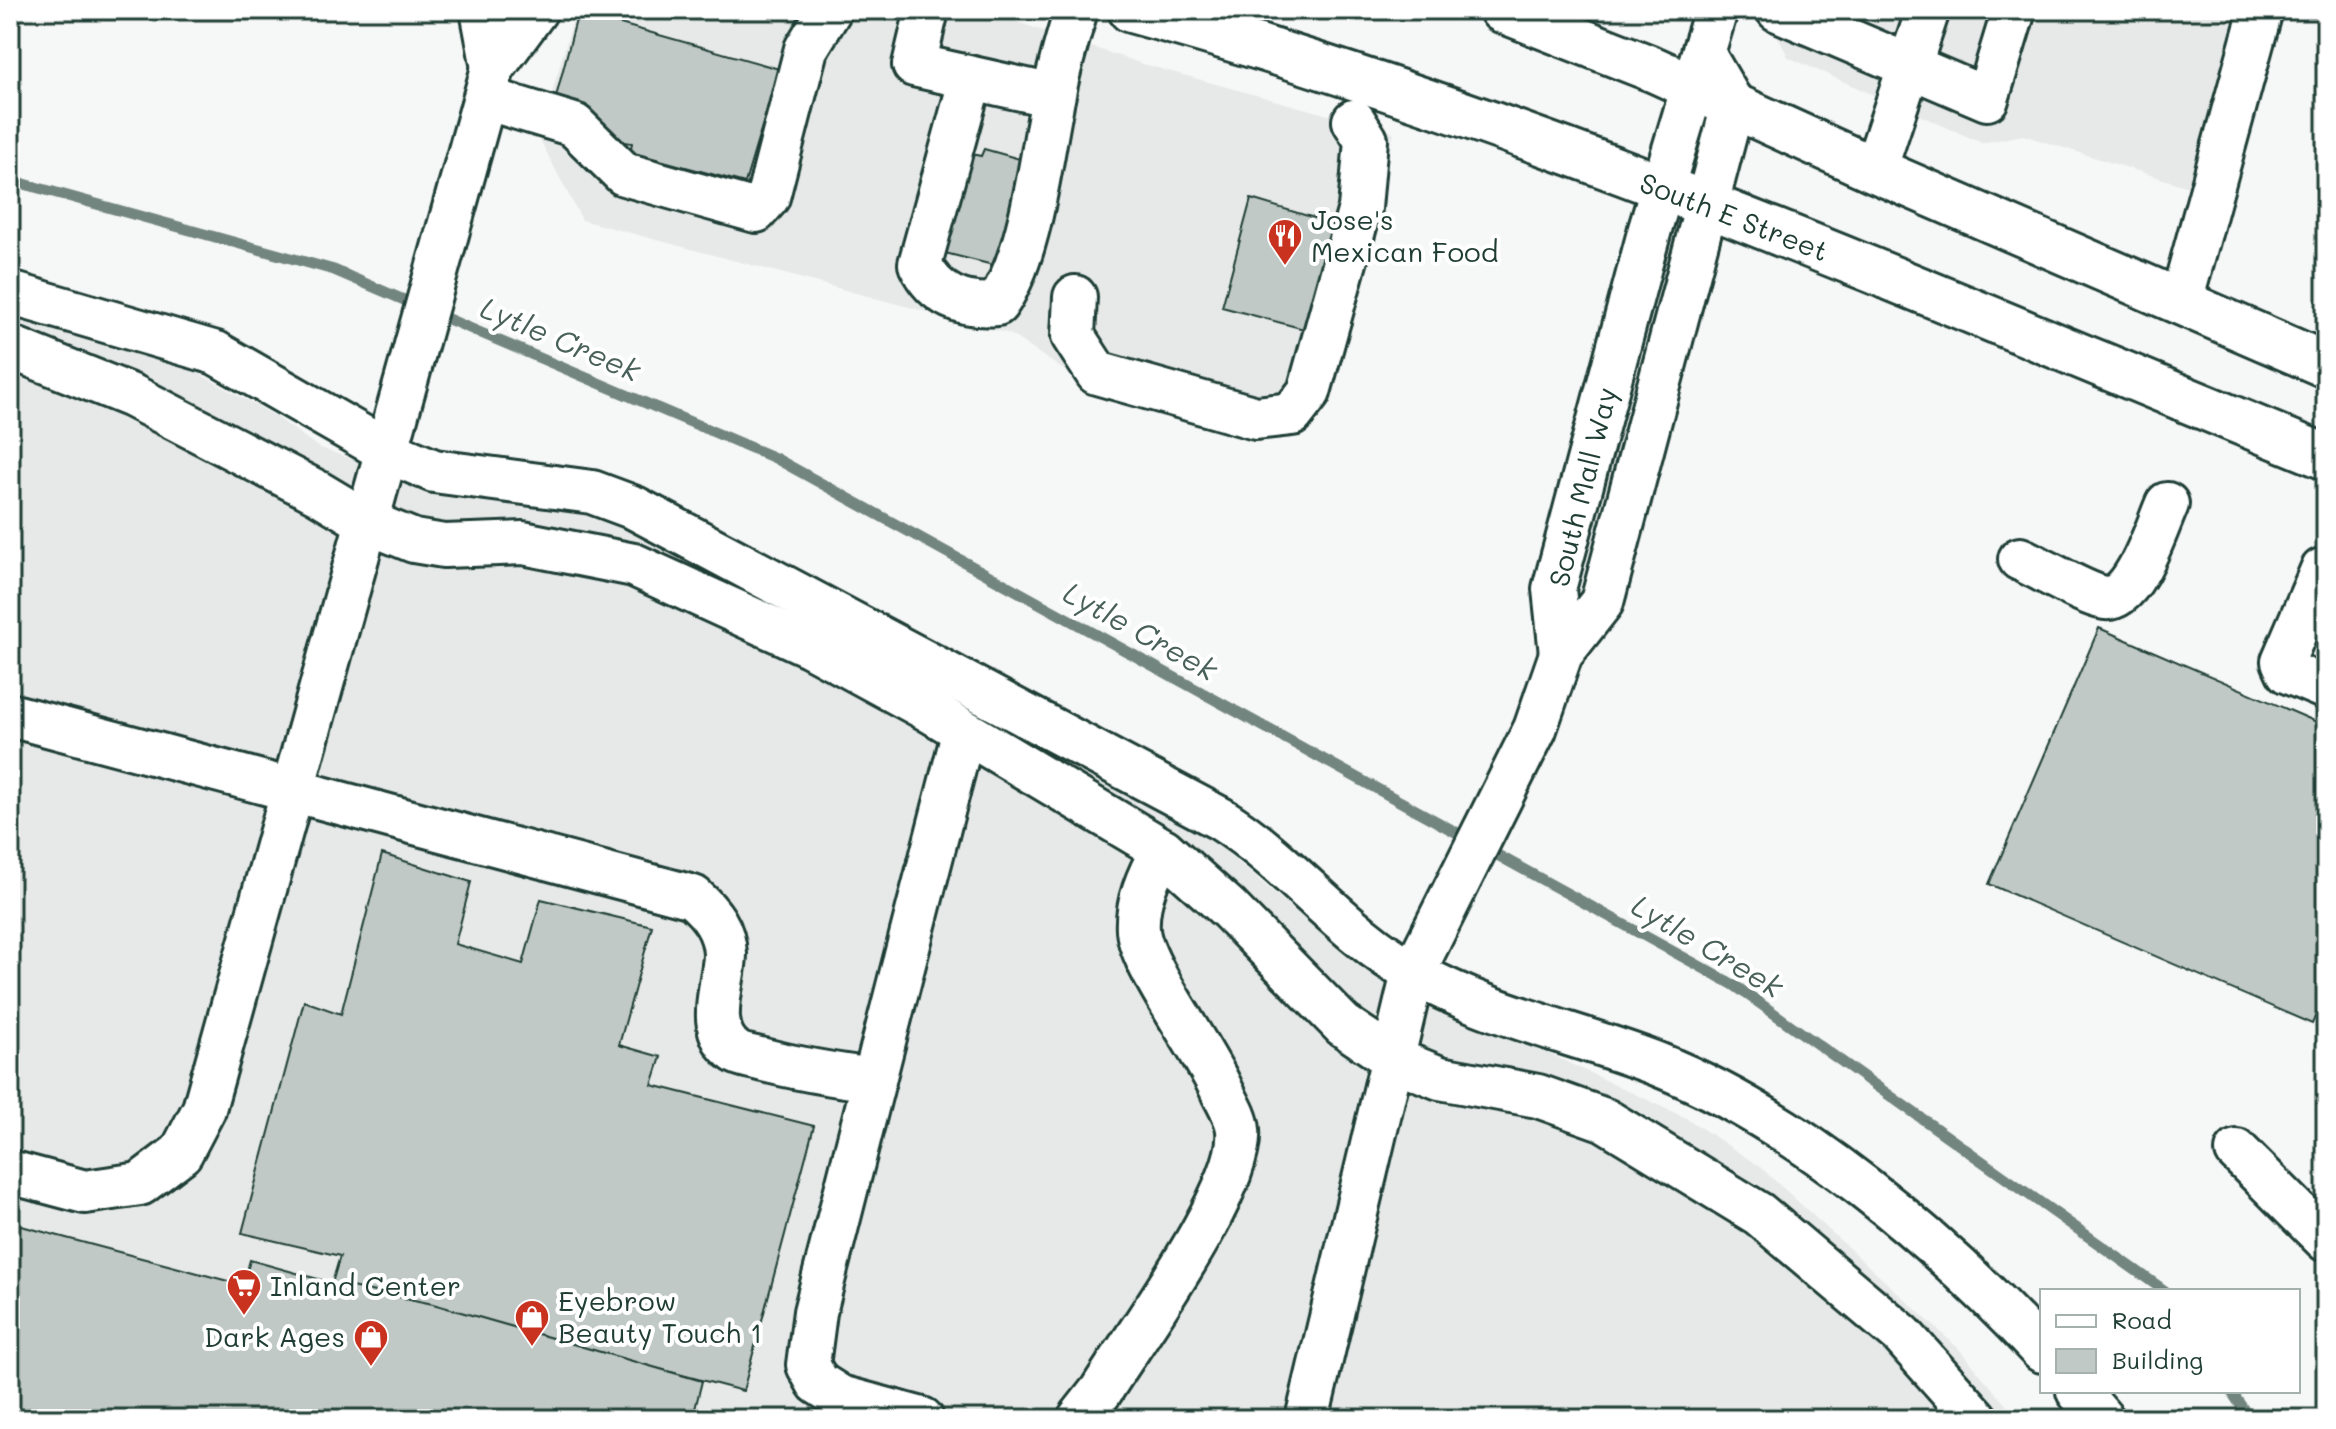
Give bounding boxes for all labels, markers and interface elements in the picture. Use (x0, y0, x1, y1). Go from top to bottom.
street label: South E Street (1635, 164, 1834, 269)
place label: Jose's Mexican Food (1311, 201, 1498, 269)
restaurant icon: Jose's Mexican Food (1266, 217, 1304, 267)
water label: Lytle Creek (475, 287, 648, 390)
street label: South Mall Way (1540, 383, 1624, 590)
water label: Lytle Creek (1057, 572, 1226, 689)
water label: Lytle Creek (1625, 884, 1792, 1007)
supermarket icon: Inland Center (225, 1267, 263, 1317)
place label: Inland Center (270, 1267, 461, 1303)
place label: Eyebrow Beauty Touch 1 (558, 1282, 763, 1350)
legend (2040, 1289, 2300, 1393)
shop icon: Eyebrow Beauty Touch 1 (513, 1298, 551, 1348)
text: Road (2112, 1304, 2172, 1335)
place label: Dark Ages (204, 1318, 345, 1354)
shop icon: Dark Ages (352, 1318, 390, 1368)
text: Building (2112, 1344, 2203, 1375)

